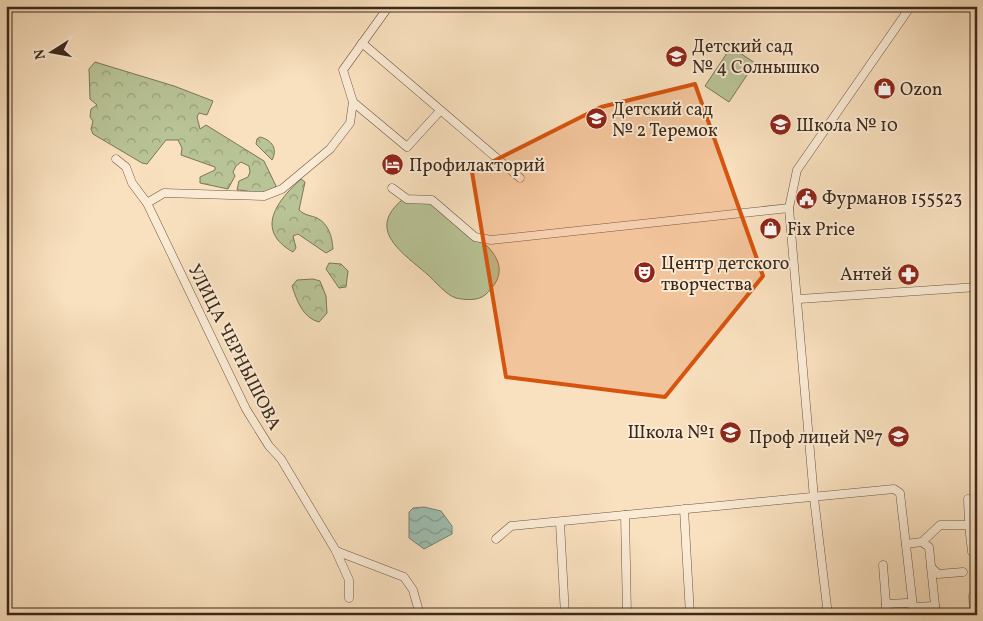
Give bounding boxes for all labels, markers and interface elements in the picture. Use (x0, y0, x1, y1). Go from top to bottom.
north arrow (28, 28, 78, 78)
place label: Детский сад № 4 Солнышко (692, 35, 820, 81)
school or university icon: Детский сад № 4 Солнышко (664, 44, 688, 68)
text: N (30, 47, 51, 61)
shop icon: Ozon (872, 77, 896, 101)
place label: Ozon (900, 78, 943, 103)
place label: Детский сад № 2 Теремок (612, 98, 718, 144)
school or university icon: Детский сад № 2 Теремок (584, 107, 608, 131)
school or university icon: Школа № 10 (768, 113, 792, 137)
place label: Школа № 10 (796, 114, 898, 139)
hotel icon: Профилакторий (381, 153, 405, 177)
place label: Профилакторий (409, 154, 545, 179)
public building icon: Фурманов 155523 (794, 186, 818, 210)
place label: Фурманов 155523 (822, 187, 962, 212)
shop icon: Fix Price (759, 217, 783, 241)
place label: Fix Price (787, 218, 855, 243)
place label: Центр детского творчества (661, 252, 789, 298)
street label: УЛИЦА ЧЕРНЫШОВА (181, 260, 287, 435)
theatre icon: Центр детского творчества (633, 261, 657, 285)
pharmacy icon: Антей (896, 262, 920, 286)
place label: Антей (840, 263, 892, 288)
school or university icon: Школа №1 (719, 420, 743, 444)
place label: Школа №1 (628, 421, 715, 446)
school or university icon: Проф лицей №7 (887, 425, 911, 449)
place label: Проф лицей №7 (749, 426, 883, 451)

